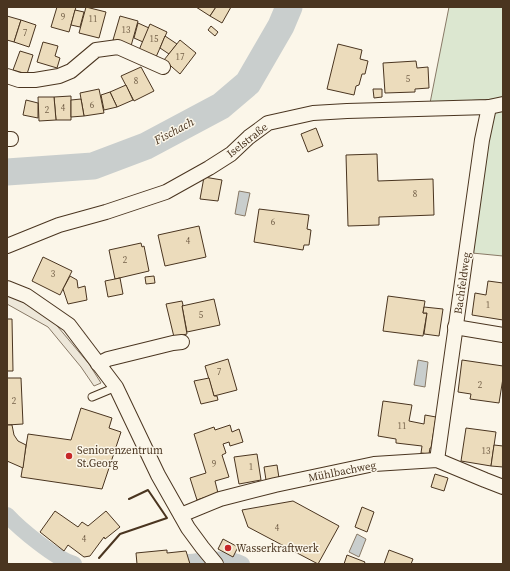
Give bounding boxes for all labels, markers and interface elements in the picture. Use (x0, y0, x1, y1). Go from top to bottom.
house number: 9 (61, 11, 66, 23)
house number: 11 (88, 13, 98, 25)
house number: 13 (121, 24, 131, 36)
house number: 7 (23, 27, 28, 39)
house number: 15 (149, 33, 159, 45)
house number: 17 (175, 51, 185, 63)
house number: 5 (406, 73, 411, 85)
house number: 8 (134, 75, 139, 87)
house number: 6 (90, 99, 95, 111)
house number: 4 (61, 102, 66, 114)
house number: 2 (45, 104, 50, 116)
water label: Fischach (150, 114, 197, 149)
street label: Iselstraße (224, 119, 271, 161)
house number: 8 (413, 188, 418, 200)
house number: 6 (271, 216, 276, 228)
house number: 4 (186, 235, 191, 247)
street label: Bachfeldweg (451, 251, 474, 315)
house number: 2 (123, 254, 128, 266)
house number: 3 (51, 268, 56, 280)
house number: 1 (486, 299, 490, 311)
house number: 5 (199, 309, 204, 321)
house number: 7 (217, 366, 222, 378)
house number: 2 (478, 379, 483, 391)
house number: 2 (12, 395, 17, 407)
house number: 11 (397, 420, 407, 432)
place label: Seniorenzentrum St.Georg (77, 443, 163, 471)
house number: 13 (481, 445, 491, 457)
marker: Seniorenzentrum St.Georg (64, 451, 74, 461)
street label: Mühlbachweg (307, 457, 378, 485)
house number: 9 (212, 458, 217, 470)
house number: 1 (249, 461, 253, 473)
house number: 4 (275, 522, 280, 534)
house number: 4 (82, 533, 87, 545)
place label: Wasserkraftwerk (236, 541, 320, 556)
marker: Wasserkraftwerk (223, 543, 233, 553)

